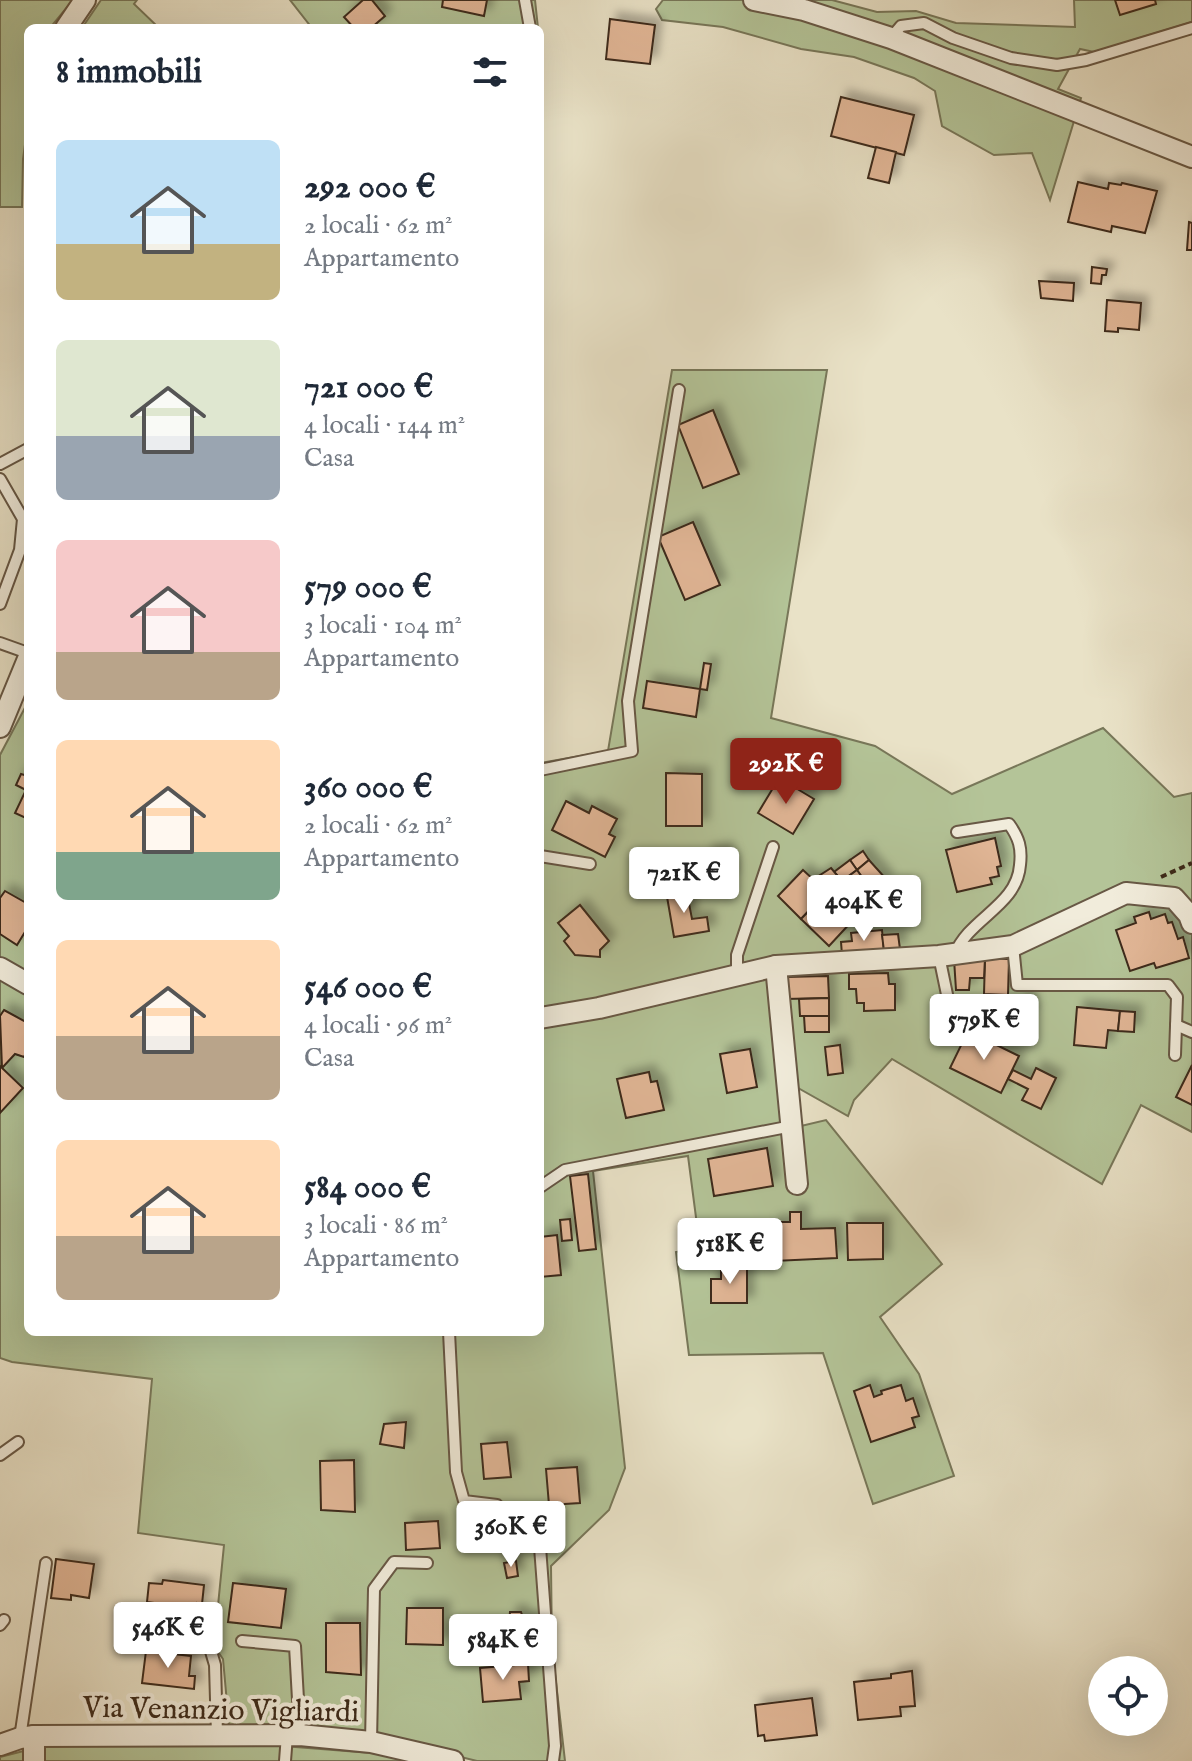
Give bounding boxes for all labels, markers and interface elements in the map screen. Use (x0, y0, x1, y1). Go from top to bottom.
icon: filters (468, 50, 512, 94)
text: 8 immobili (56, 51, 202, 94)
text: 292 000 € (304, 166, 436, 209)
icon: home (120, 172, 216, 268)
text: 2 locali · 62 m² (304, 209, 453, 242)
text: Appartamento (304, 242, 459, 275)
text: 721 000 € (304, 366, 433, 409)
icon: home (120, 372, 216, 468)
text: 4 locali · 144 m² (304, 409, 465, 442)
text: Casa (304, 442, 354, 475)
text: 579 000 € (304, 566, 432, 609)
icon: home (120, 572, 216, 668)
text: 3 locali · 104 m² (304, 609, 462, 642)
text: Appartamento (304, 642, 459, 675)
pin: 292K € (721, 738, 851, 806)
text: 292K € (748, 747, 824, 780)
text: 360 000 € (304, 766, 433, 809)
icon: home (120, 772, 216, 868)
text: 2 locali · 62 m² (304, 809, 453, 842)
text: Appartamento (304, 842, 459, 875)
pin: 721K € (619, 847, 749, 915)
text: 721K € (647, 856, 721, 889)
pin: 404K € (799, 875, 929, 943)
text: 404K € (825, 884, 903, 917)
text: 546 000 € (304, 966, 432, 1009)
icon: home (120, 972, 216, 1068)
pin: 579K € (919, 994, 1049, 1062)
text: 579K € (948, 1003, 1020, 1036)
text: 4 locali · 96 m² (304, 1009, 452, 1042)
text: Casa (304, 1042, 354, 1075)
text: 584 000 € (304, 1166, 431, 1209)
icon: home (120, 1172, 216, 1268)
text: 3 locali · 86 m² (304, 1209, 448, 1242)
pin: 518K € (665, 1218, 795, 1286)
text: 518K € (695, 1227, 765, 1260)
text: Appartamento (304, 1242, 459, 1275)
pin: 360K € (446, 1501, 576, 1569)
text: 360K € (474, 1510, 548, 1543)
pin: 546K € (103, 1602, 233, 1670)
text: 546K € (132, 1611, 204, 1644)
pin: 584K € (438, 1614, 568, 1682)
text: 584K € (467, 1623, 539, 1656)
map controls (1088, 1656, 1168, 1736)
button: locate (1088, 1656, 1168, 1736)
street label: Via Venanzio Vigliardi (81, 1690, 360, 1732)

